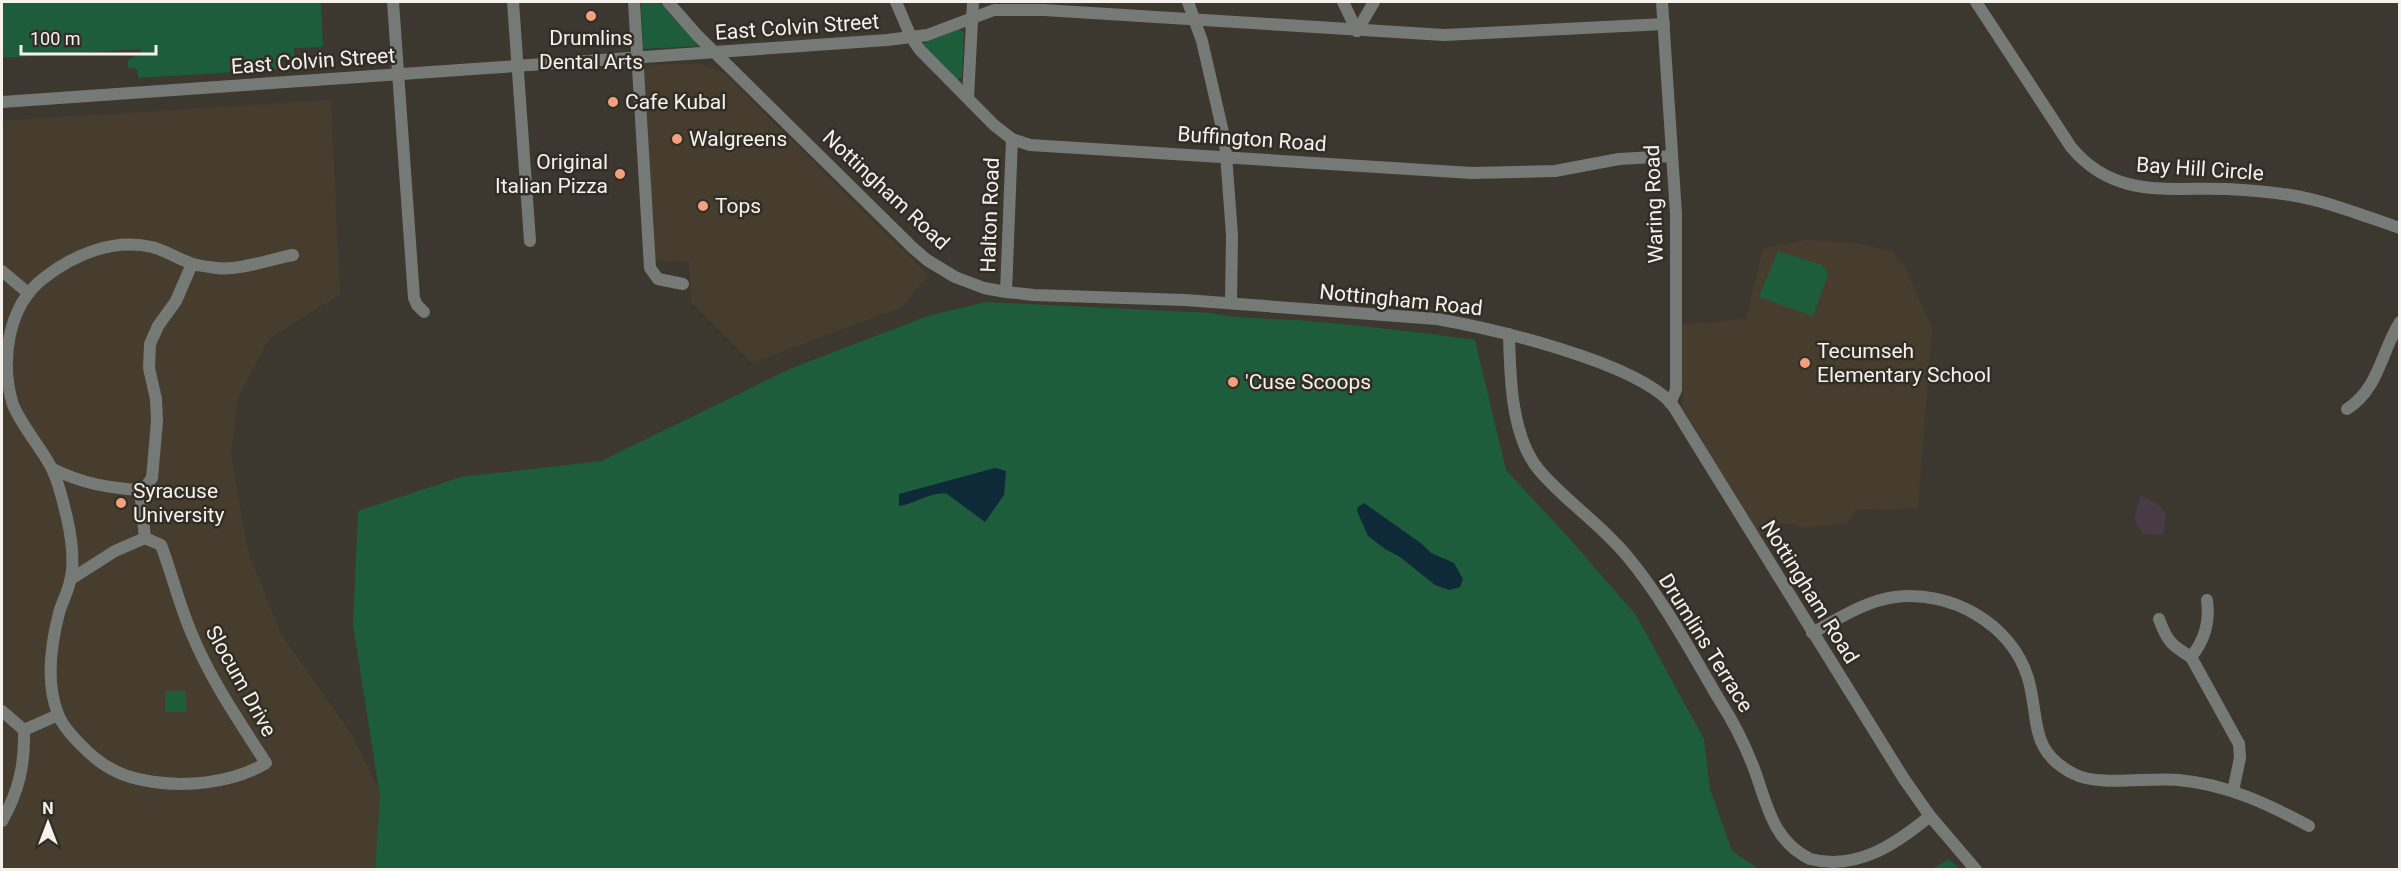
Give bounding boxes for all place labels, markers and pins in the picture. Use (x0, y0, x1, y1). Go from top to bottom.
marker: Drumlins Dental Arts (584, 9, 598, 23)
place label: Drumlins Dental Arts (539, 26, 643, 74)
place label: Cafe Kubal (625, 90, 726, 114)
marker: Cafe Kubal (606, 95, 620, 109)
place label: Walgreens (689, 127, 787, 151)
marker: Walgreens (670, 132, 684, 146)
place label: Original Italian Pizza (495, 150, 608, 198)
marker: Original Italian Pizza (613, 167, 627, 181)
place label: Tops (715, 194, 761, 218)
marker: Tops (696, 199, 710, 213)
place label: Tecumseh Elementary School (1817, 339, 1991, 387)
marker: Tecumseh Elementary School (1798, 356, 1812, 370)
place label: 'Cuse Scoops (1245, 370, 1371, 394)
marker: 'Cuse Scoops (1226, 375, 1240, 389)
place label: Syracuse University (133, 479, 224, 527)
marker: Syracuse University (114, 496, 128, 510)

